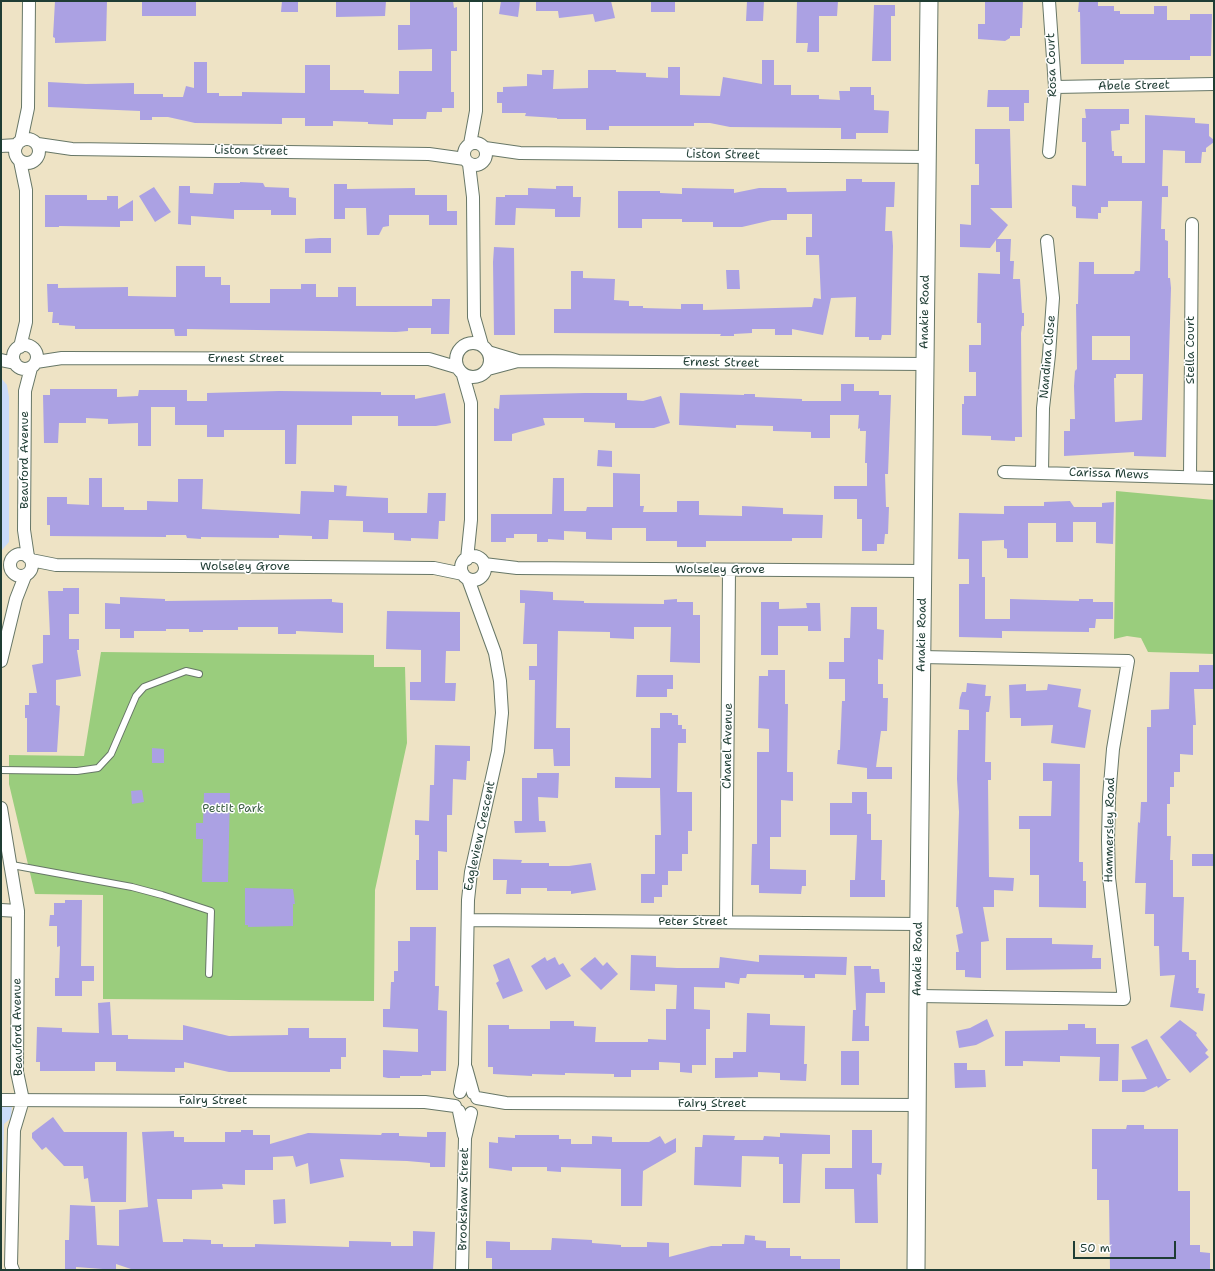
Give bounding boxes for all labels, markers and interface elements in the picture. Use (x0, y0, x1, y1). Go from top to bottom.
street label: Rosa Court (1044, 33, 1060, 97)
street label: Abele Street (1098, 78, 1170, 94)
street label: Liston Street (214, 143, 288, 159)
street label: Liston Street (686, 147, 760, 163)
street label: Anakie Road (917, 275, 933, 349)
street label: Nandina Close (1037, 315, 1059, 399)
street label: Stella Court (1184, 316, 1198, 384)
street label: Ernest Street (208, 352, 284, 366)
street label: Ernest Street (683, 355, 759, 371)
street label: Beauford Avenue (18, 411, 32, 509)
street label: Carissa Mews (1069, 465, 1149, 483)
street label: Wolseley Grove (200, 560, 290, 574)
street label: Wolseley Grove (675, 563, 765, 577)
street label: Anakie Road (914, 598, 930, 672)
street label: Chanel Avenue (720, 703, 736, 789)
street label: Hammersley Road (1102, 777, 1118, 883)
street label: Eagleview Crescent (461, 780, 499, 892)
park label: Pettit Park (202, 802, 264, 816)
street label: Peter Street (658, 915, 728, 929)
street label: Anakie Road (910, 922, 926, 996)
street label: Beauford Avenue (10, 978, 26, 1076)
street label: Fairy Street (179, 1094, 247, 1108)
street label: Fairy Street (678, 1097, 746, 1111)
street label: Brookshaw Street (456, 1147, 472, 1251)
scale bar (1075, 1233, 1178, 1259)
text: 50 m (1080, 1240, 1110, 1256)

